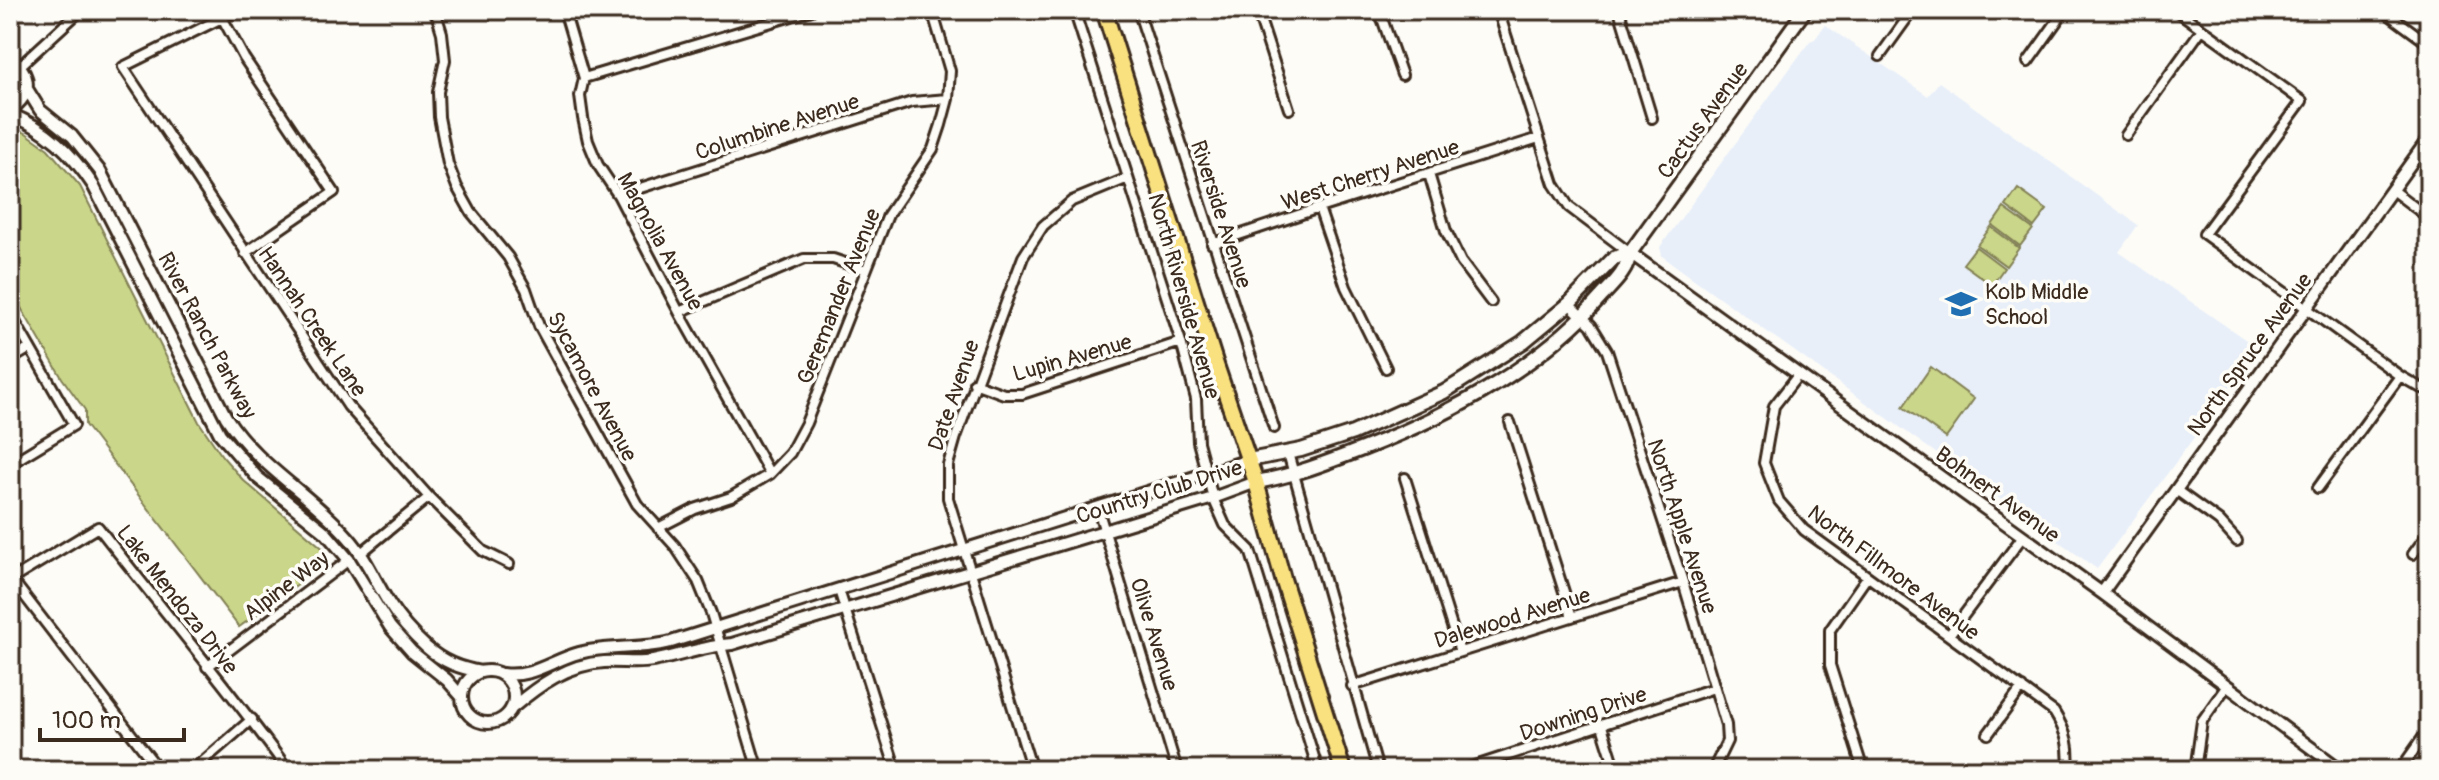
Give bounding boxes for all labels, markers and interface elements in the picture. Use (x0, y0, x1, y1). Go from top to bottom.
street label: Cactus Avenue (1651, 57, 1755, 184)
street label: Columbine Avenue (692, 87, 863, 167)
street label: West Cherry Avenue (1278, 133, 1463, 217)
street label: Riverside Avenue (1184, 137, 1258, 292)
street label: Magnolia Avenue (611, 168, 710, 316)
street label: North Riverside Avenue (1141, 190, 1227, 402)
street label: Geremander Avenue (791, 204, 887, 388)
street label: Hannah Creek Lane (251, 241, 373, 402)
street label: River Ranch Parkway (151, 247, 263, 424)
street label: North Spruce Avenue (2181, 267, 2319, 442)
place label: Kolb Middle School (1985, 278, 2088, 331)
school or university icon: Kolb Middle School (1944, 287, 1978, 321)
street label: Sycamore Avenue (541, 307, 643, 466)
street label: Lupin Avenue (1010, 328, 1135, 388)
street label: Date Avenue (922, 336, 986, 454)
street label: North Apple Avenue (1641, 435, 1724, 617)
street label: Bohnert Avenue (1930, 440, 2065, 549)
street label: Country Club Drive (1073, 453, 1246, 530)
street label: North Fillmore Avenue (1802, 499, 1985, 647)
street label: Lake Mendoza Drive (110, 519, 244, 680)
street label: Alpine Way (238, 544, 335, 627)
street label: Olive Avenue (1124, 574, 1185, 694)
street label: Dalewood Avenue (1431, 581, 1594, 655)
street label: Downing Drive (1516, 680, 1650, 748)
scale bar (40, 692, 184, 742)
text: 100 m (52, 706, 121, 735)

